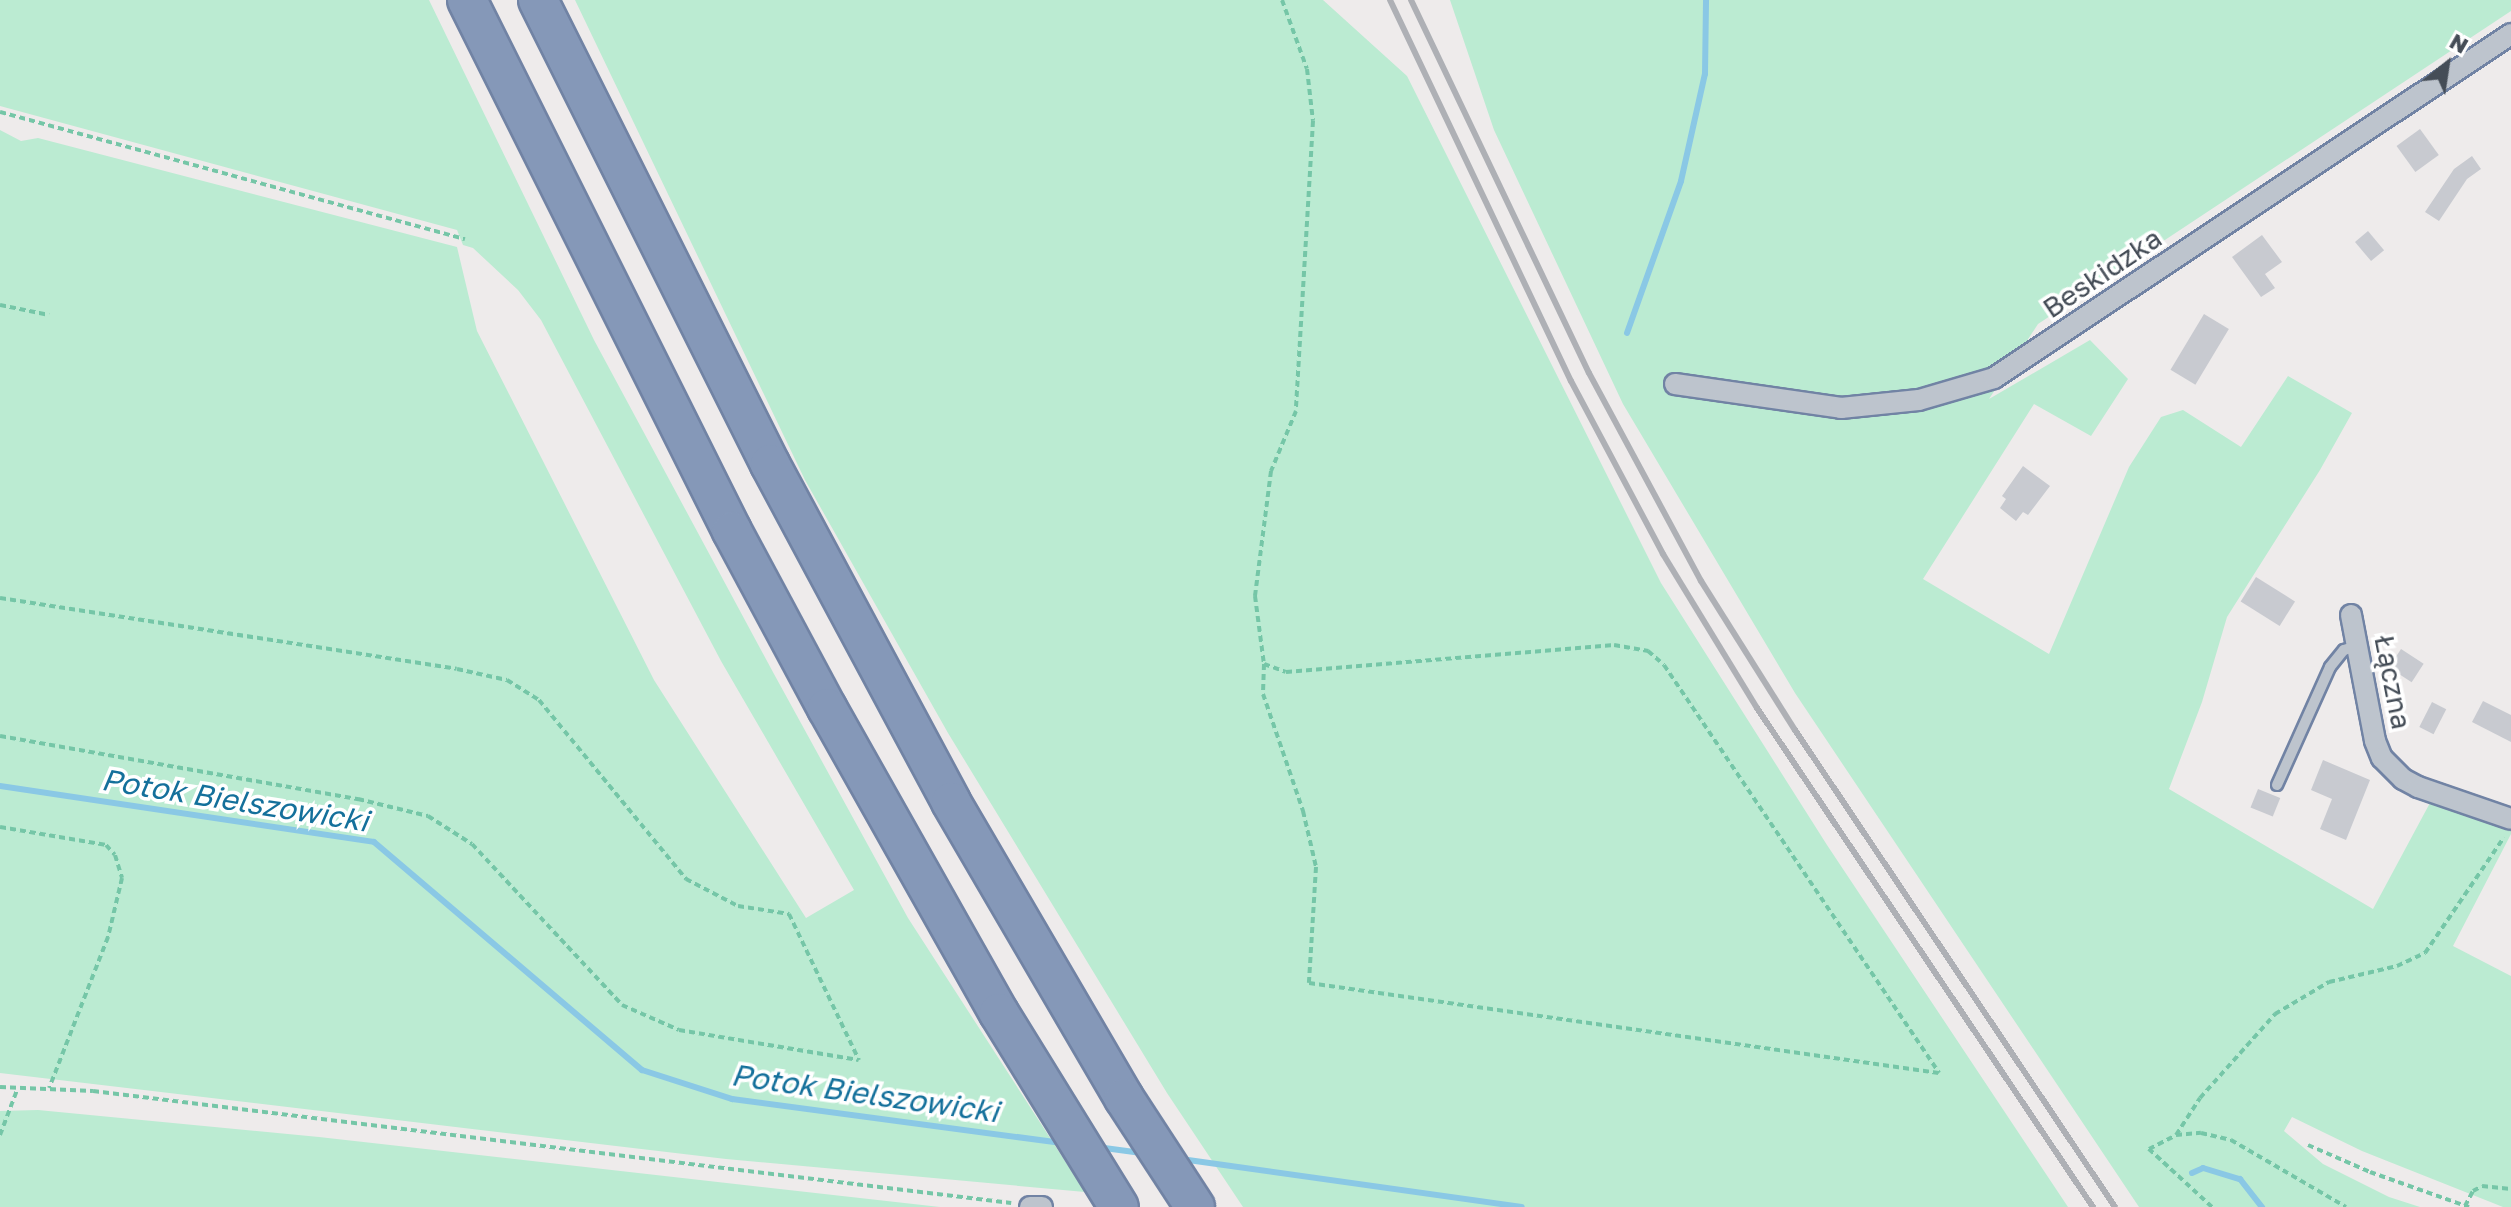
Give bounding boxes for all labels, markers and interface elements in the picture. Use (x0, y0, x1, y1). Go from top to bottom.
north arrow (2407, 24, 2487, 104)
text: N (2445, 27, 2473, 59)
street label: Beskidzka (2036, 221, 2168, 325)
street label: Łączna (2367, 632, 2419, 732)
water label: Potok Bielszowicki (99, 761, 371, 839)
water label: Potok Bielszowicki (729, 1056, 1001, 1130)

